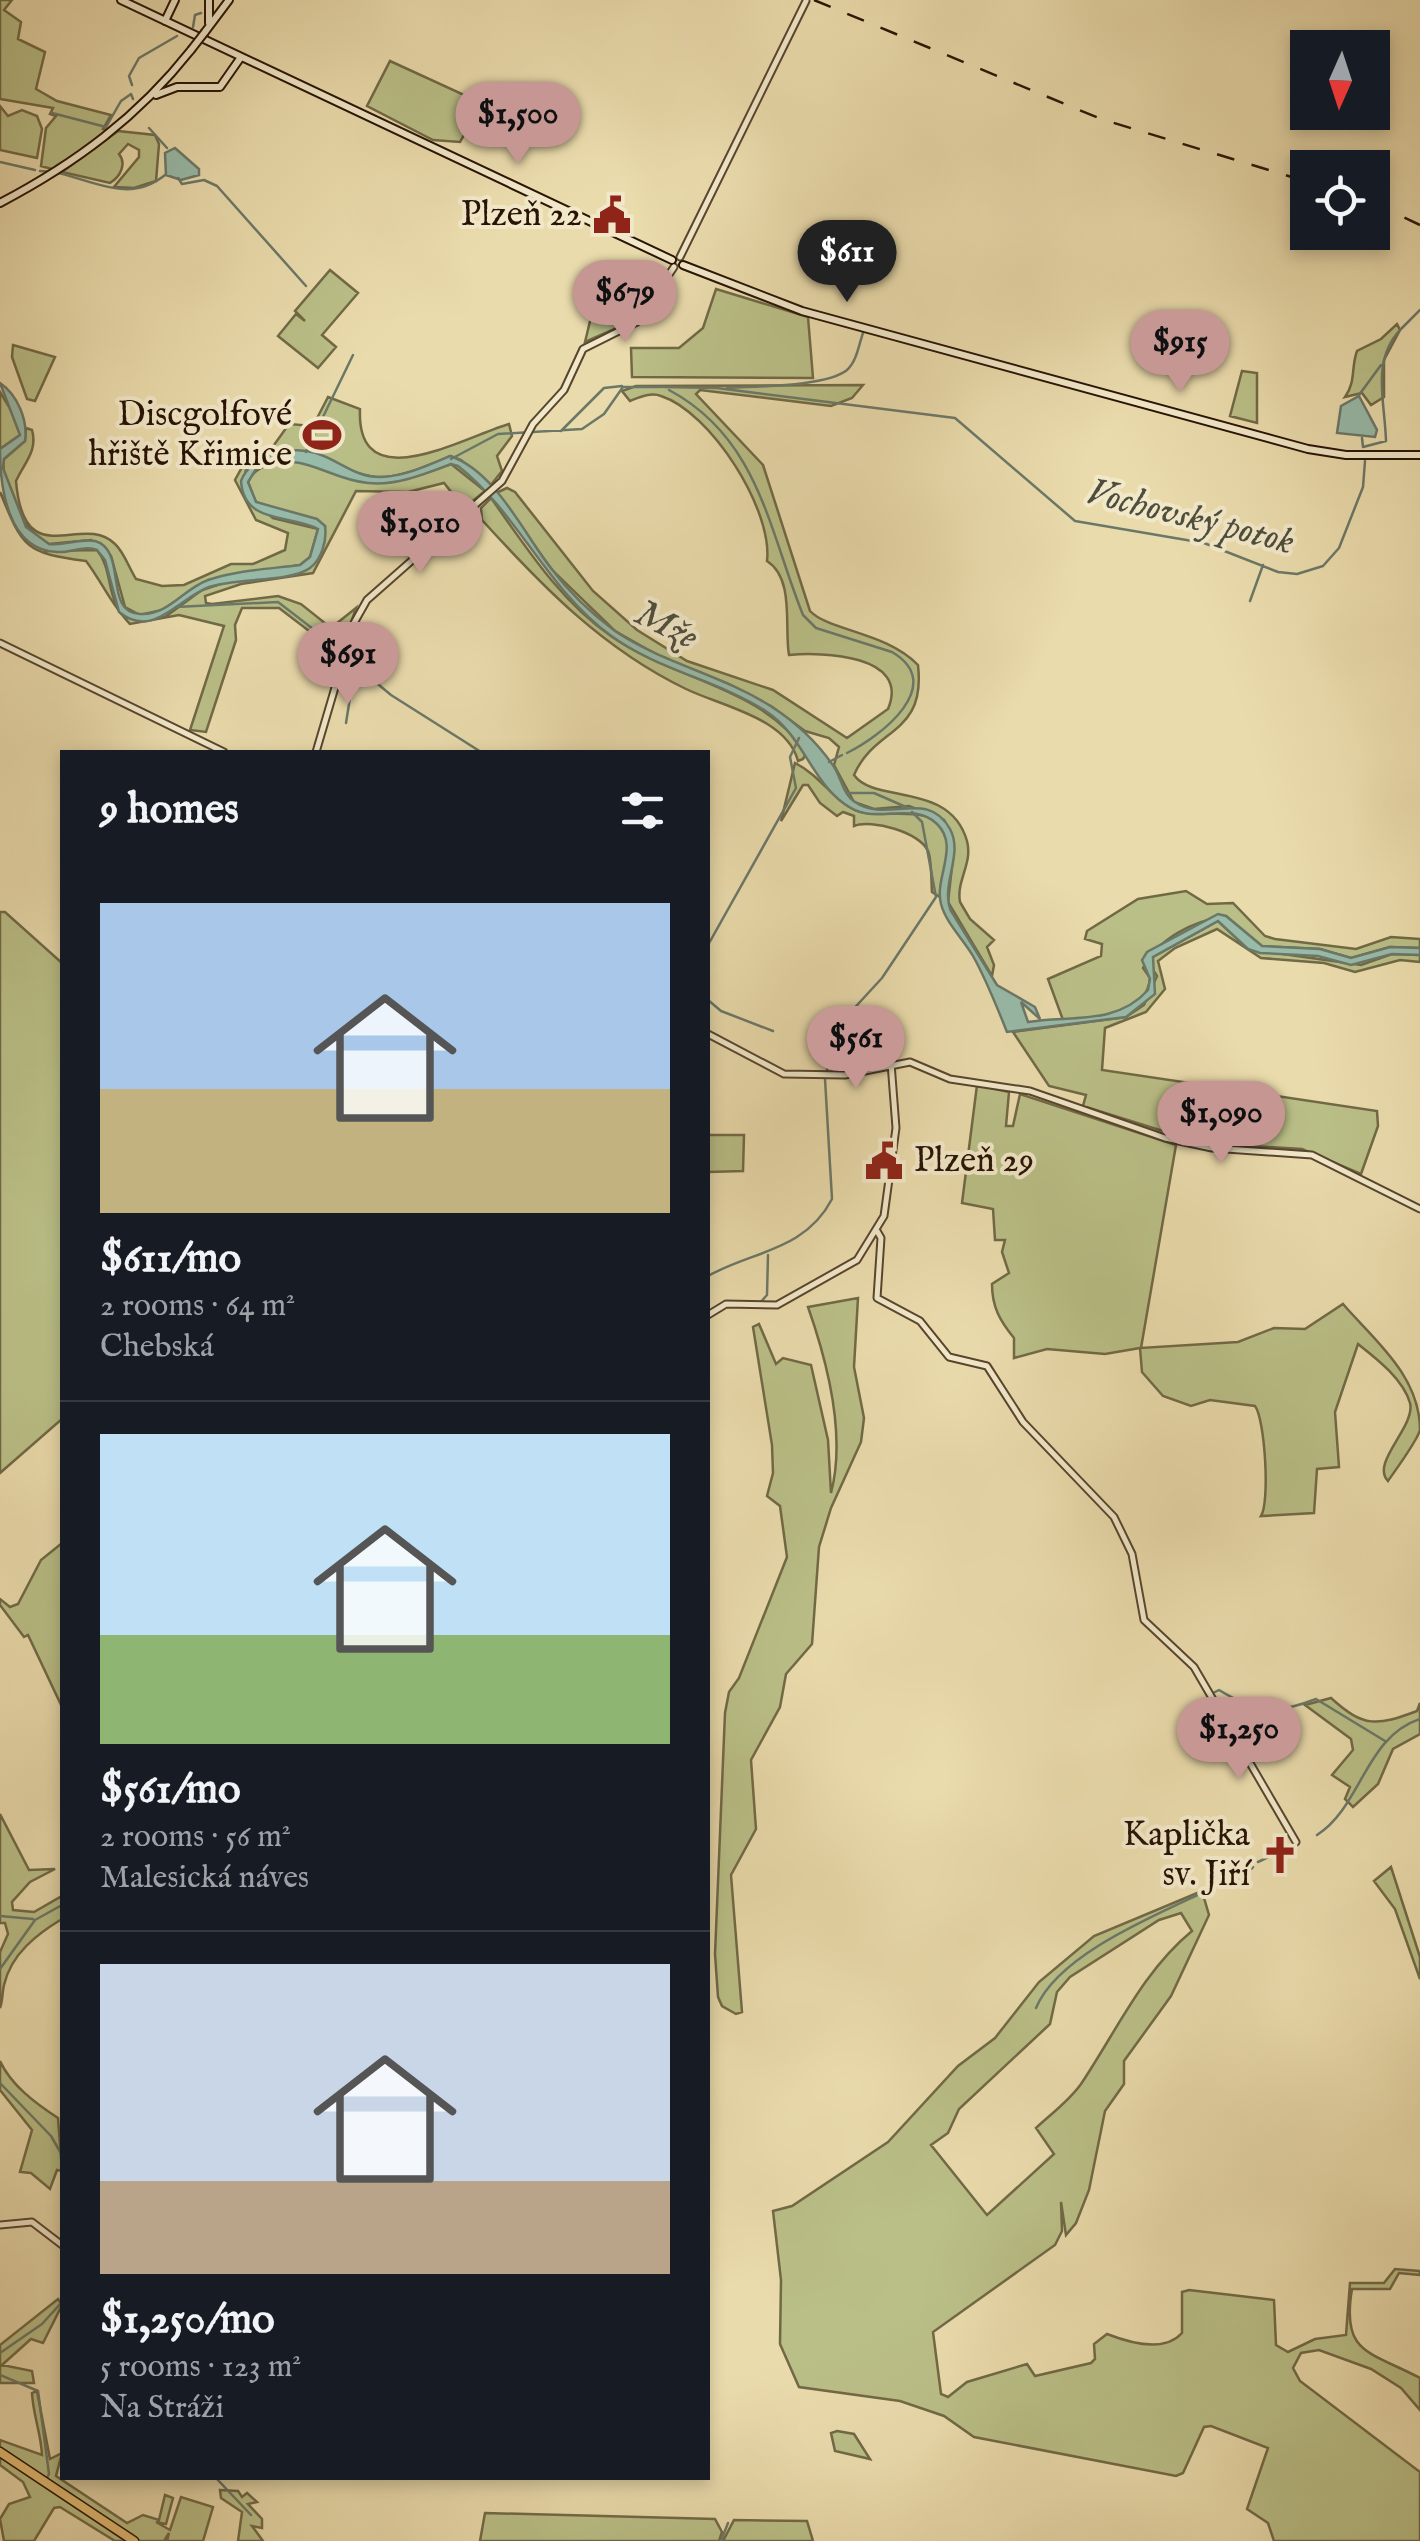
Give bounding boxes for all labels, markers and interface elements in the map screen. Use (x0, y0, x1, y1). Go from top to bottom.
north arrow (1290, 30, 1390, 130)
map controls (1290, 30, 1390, 250)
pin: $1,500 (437, 82, 599, 167)
text: $1,500 (477, 94, 559, 135)
button: locate (1290, 150, 1390, 250)
place label: Plzeň 22 (461, 193, 582, 238)
public building icon: Plzeň 22 (591, 194, 633, 236)
pin: $611 (788, 220, 906, 305)
text: $611 (820, 232, 874, 273)
pin: $679 (566, 260, 684, 345)
text: $679 (595, 272, 655, 313)
pin: $915 (1121, 310, 1239, 395)
text: $915 (1152, 322, 1208, 363)
place label: Discgolfové hřiště Křimice (88, 393, 292, 478)
sports icon: Discgolfové hřiště Křimice (301, 414, 343, 456)
water label: Vochovský potok (1081, 469, 1299, 567)
pin: $1,010 (339, 491, 501, 576)
text: $1,010 (379, 503, 461, 544)
water label: Mže (626, 590, 706, 662)
pin: $691 (289, 622, 407, 707)
text: $691 (320, 634, 377, 675)
icon: filters (615, 783, 670, 838)
text: 9 homes (100, 784, 239, 837)
icon: home (295, 968, 475, 1148)
pin: $561 (797, 1006, 915, 1091)
text: $561 (829, 1018, 883, 1059)
pin: $1,090 (1140, 1081, 1302, 1166)
text: $1,090 (1179, 1093, 1263, 1134)
place label: Plzeň 29 (914, 1139, 1034, 1184)
public building icon: Plzeň 29 (863, 1140, 905, 1182)
text: $611/mo (100, 1233, 241, 1286)
text: 2 rooms · 64 m² (100, 1286, 295, 1327)
text: Chebská (100, 1327, 214, 1368)
icon: home (295, 1499, 475, 1679)
pin: $1,250 (1158, 1697, 1320, 1782)
text: $1,250 (1199, 1709, 1279, 1750)
text: $561/mo (100, 1764, 241, 1817)
place label: Kaplička sv. Jiří (1123, 1813, 1253, 1898)
text: 2 rooms · 56 m² (100, 1817, 291, 1858)
church icon: Kaplička sv. Jiří (1259, 1834, 1301, 1876)
text: Malesická náves (100, 1858, 309, 1899)
icon: home (295, 2029, 475, 2209)
text: $1,250/mo (100, 2294, 275, 2347)
text: 5 rooms · 123 m² (100, 2347, 301, 2388)
text: Na Stráži (100, 2388, 224, 2429)

